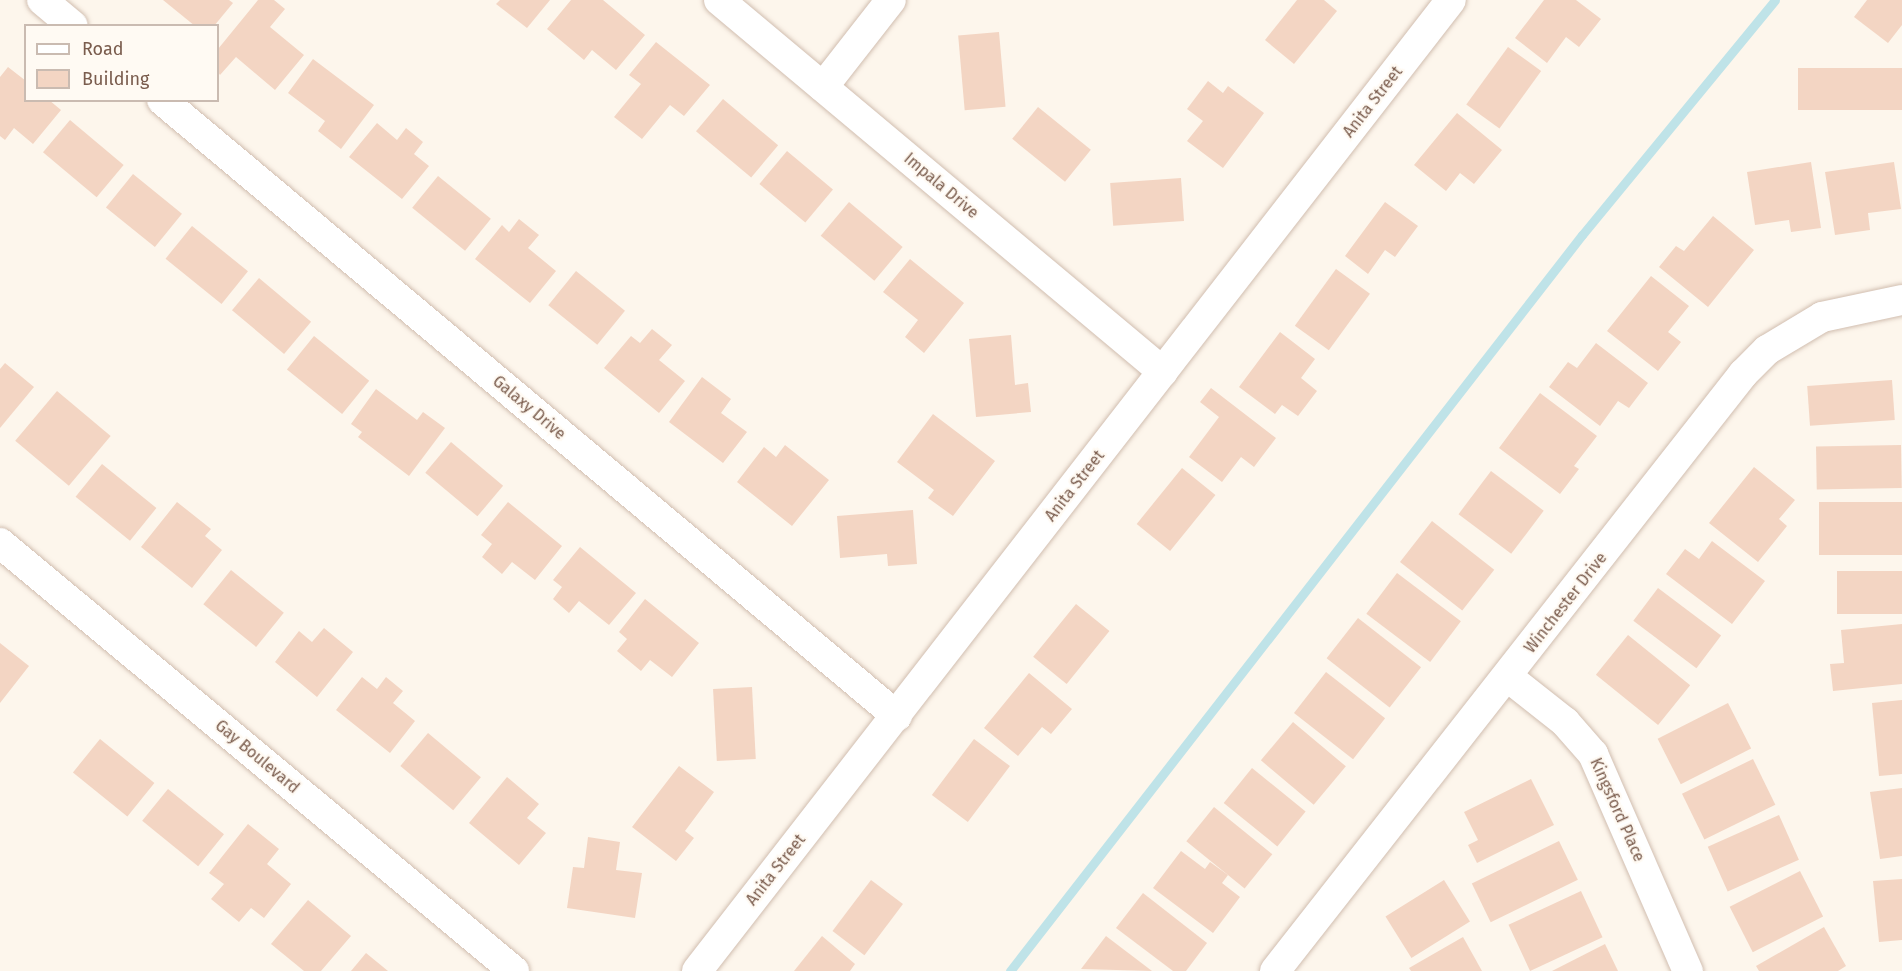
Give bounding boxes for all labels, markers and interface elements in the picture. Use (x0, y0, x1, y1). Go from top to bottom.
legend (24, 24, 219, 102)
text: Road (82, 38, 124, 60)
street label: Anita Street (1339, 63, 1407, 141)
text: Building (82, 68, 149, 90)
street label: Impala Drive (900, 149, 982, 223)
street label: Galaxy Drive (489, 372, 569, 444)
street label: Anita Street (1041, 447, 1109, 525)
street label: Winchester Drive (1521, 549, 1611, 657)
street label: Gay Boulevard (211, 716, 303, 798)
street label: Kingsford Place (1586, 755, 1648, 865)
street label: Anita Street (742, 831, 810, 909)

